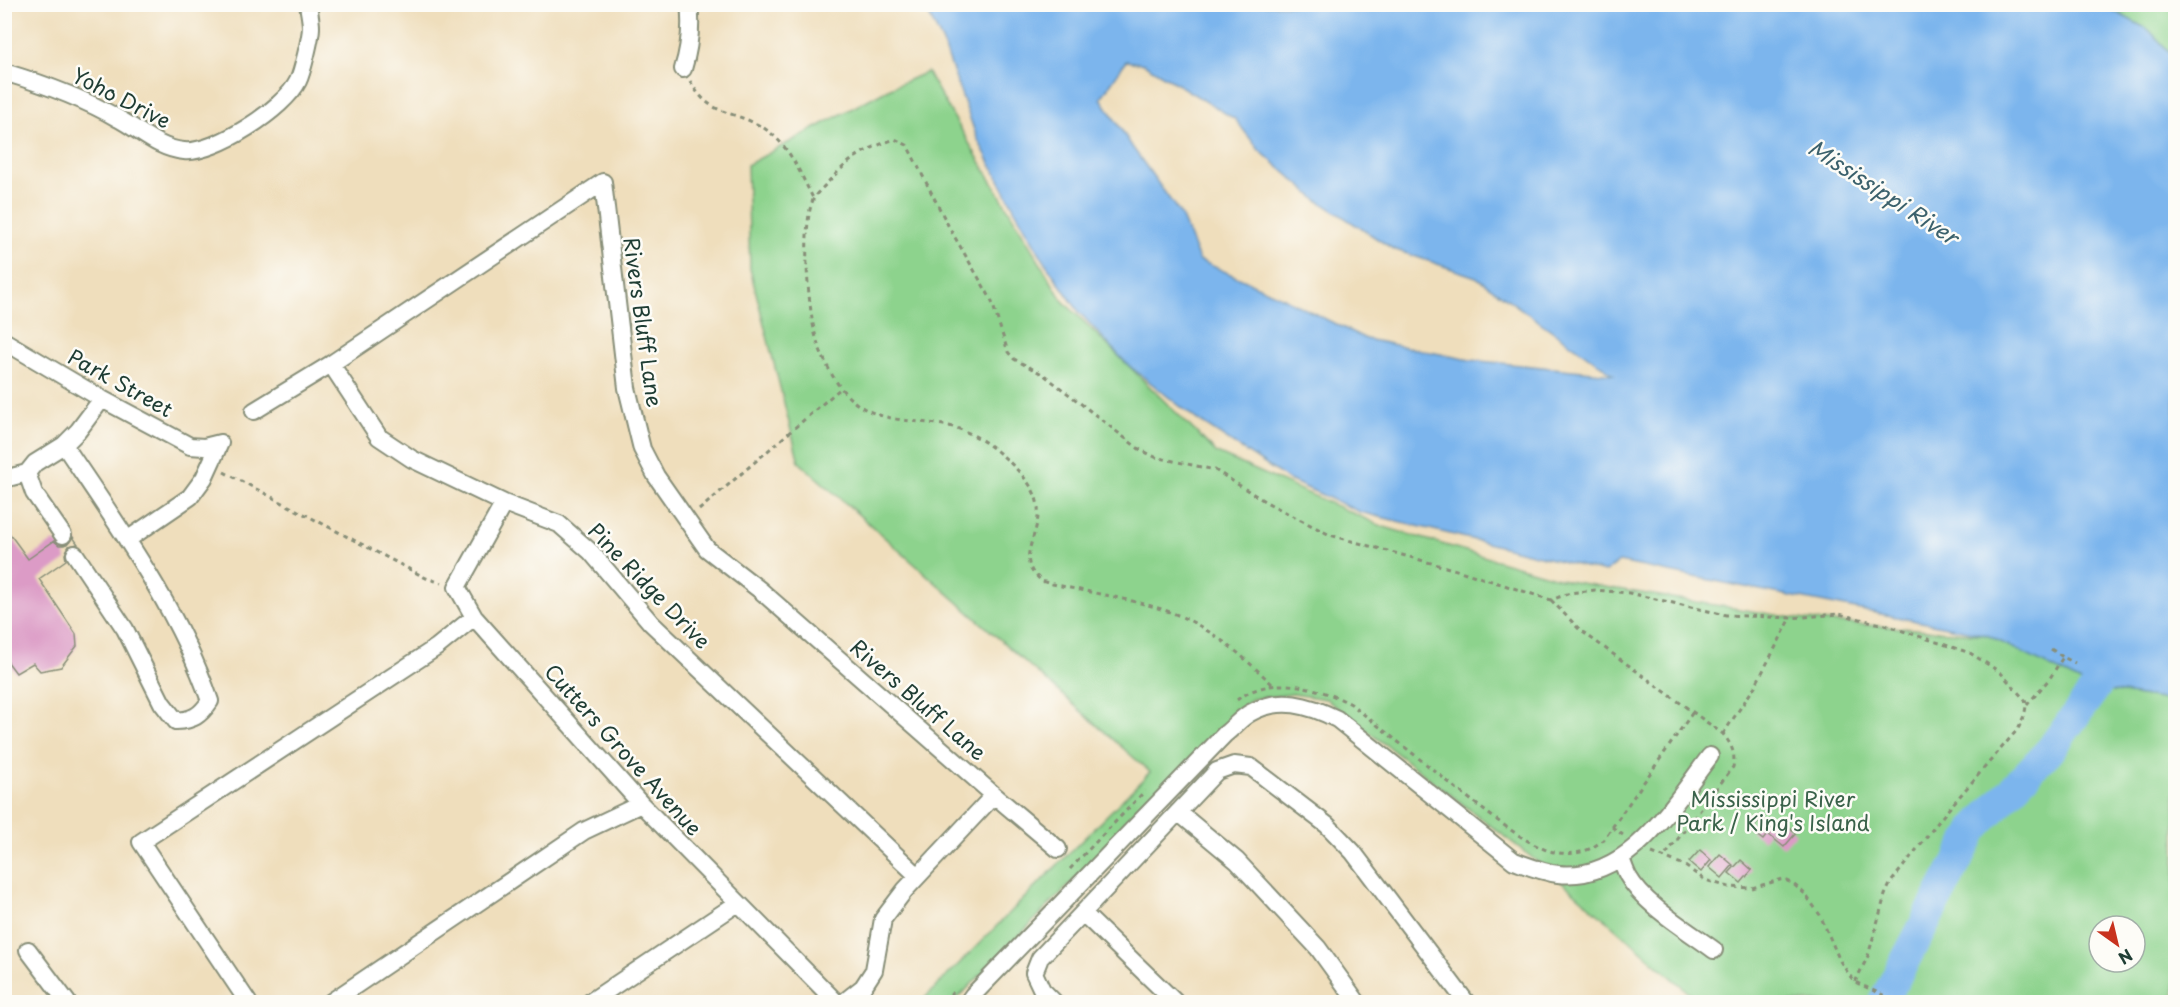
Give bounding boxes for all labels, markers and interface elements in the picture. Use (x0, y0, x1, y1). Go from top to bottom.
street label: Yoho Drive (67, 59, 177, 135)
water label: Mississippi River (1803, 130, 1968, 253)
street label: Rivers Bluff Lane (616, 235, 672, 409)
street label: Park Street (63, 340, 179, 424)
street label: Pine Ridge Drive (581, 515, 719, 655)
street label: Rivers Bluff Lane (844, 631, 994, 767)
street label: Cutters Grove Avenue (538, 656, 710, 842)
park label: Mississippi River Park / King's Island (1676, 782, 1870, 838)
north arrow (2087, 914, 2147, 974)
text: N (2114, 944, 2138, 971)

